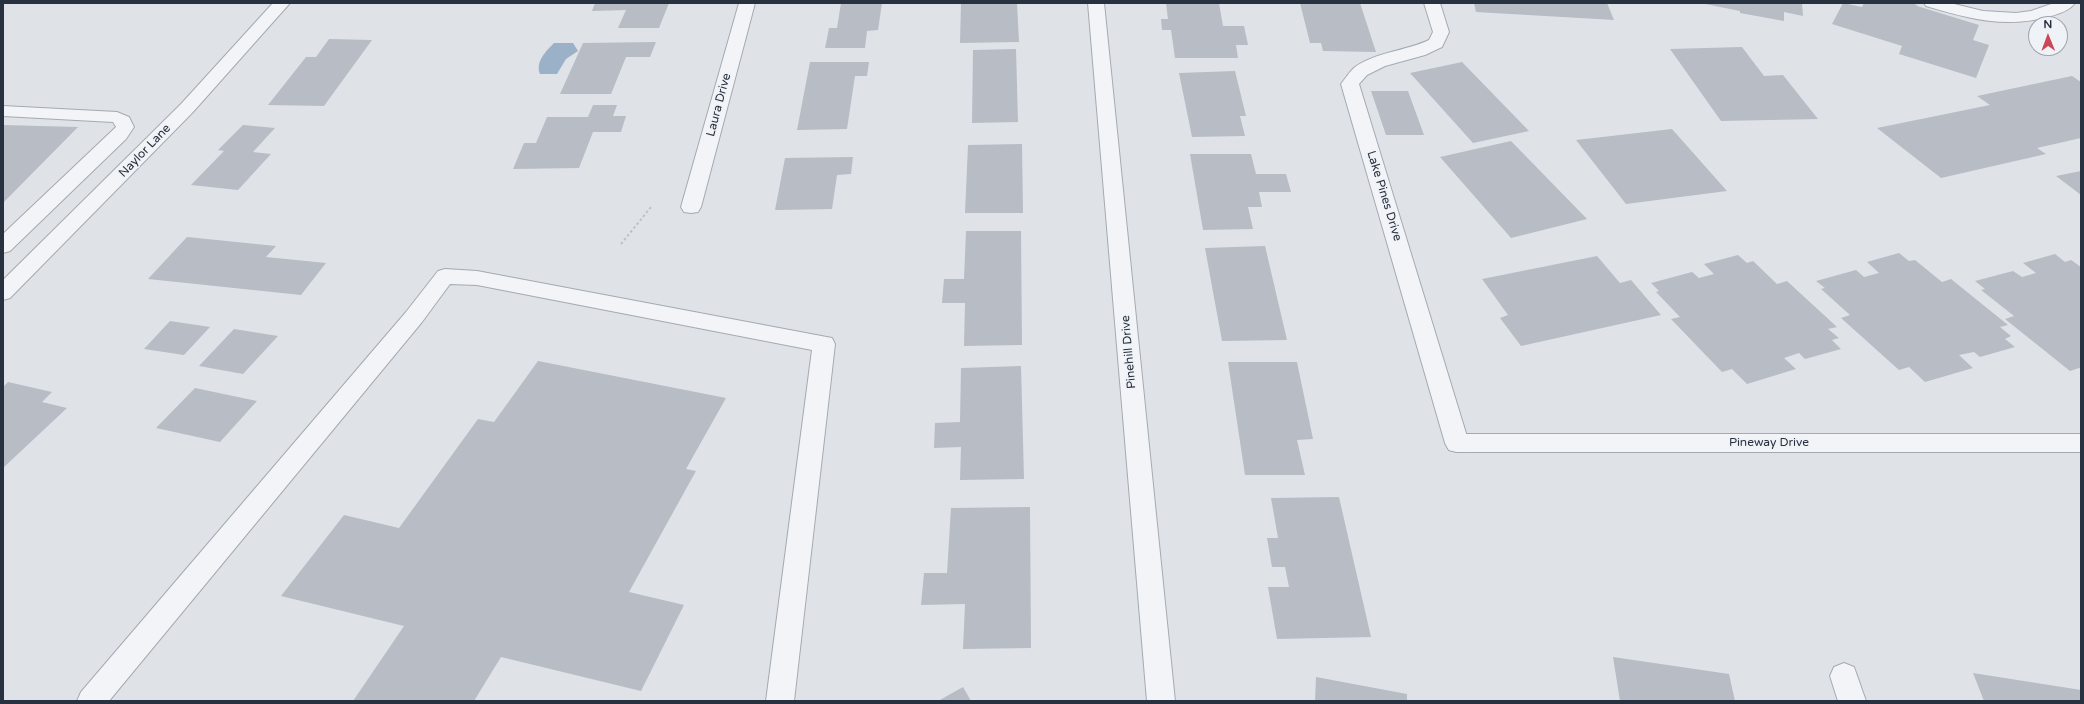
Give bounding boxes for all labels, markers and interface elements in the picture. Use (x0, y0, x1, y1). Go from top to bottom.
north arrow (2028, 16, 2068, 56)
text: N (2043, 18, 2052, 31)
street label: Laura Drive (704, 72, 734, 138)
street label: Naylor Lane (116, 121, 174, 181)
street label: Lake Pines Drive (1363, 149, 1405, 243)
street label: Pinehill Drive (1119, 315, 1139, 389)
street label: Pineway Drive (1729, 436, 1809, 450)

